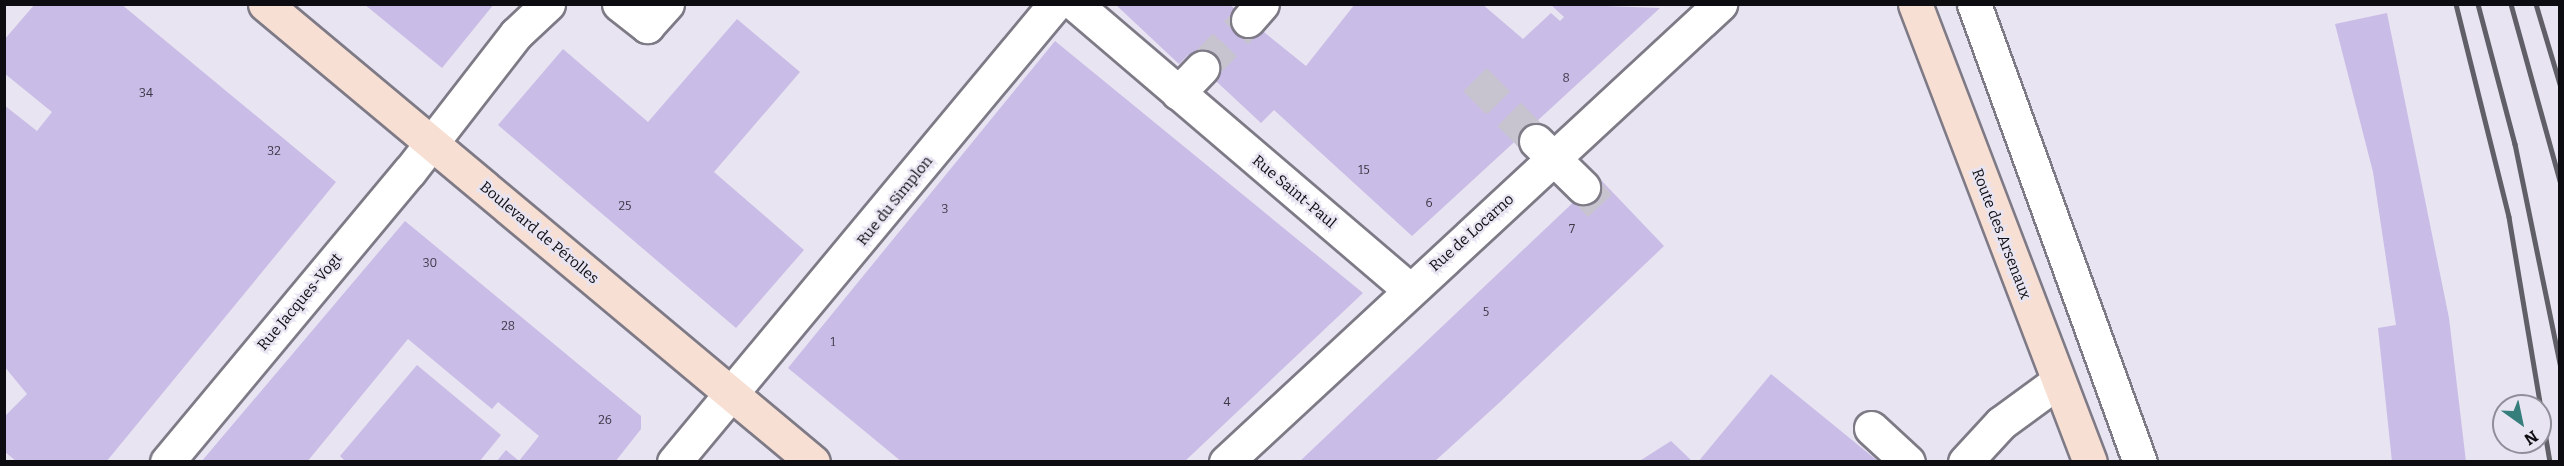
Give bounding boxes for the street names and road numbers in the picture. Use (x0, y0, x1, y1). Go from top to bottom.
street label: Rue Saint-Paul (1249, 152, 1339, 232)
street label: Rue du Simplon (853, 153, 937, 249)
street label: Route des Arsenaux (1968, 166, 2034, 302)
street label: Boulevard de Pérolles (476, 178, 602, 288)
street label: Rue de Locarno (1426, 190, 1518, 276)
street label: Rue Jacques-Vogt (254, 250, 346, 354)

